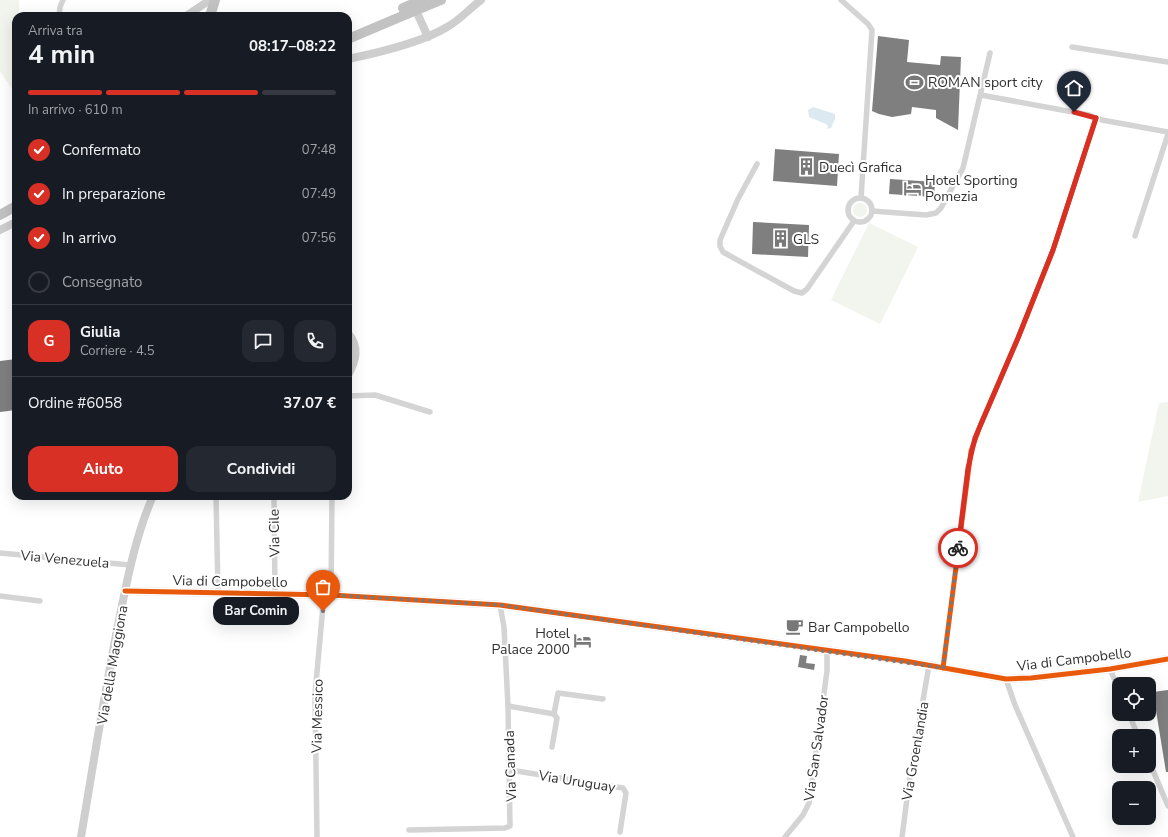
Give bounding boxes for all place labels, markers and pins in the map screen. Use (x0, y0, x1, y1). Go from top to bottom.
pin (1057, 71, 1091, 112)
sports icon: ROMAN sport city (905, 72, 925, 92)
place label: ROMAN sport city (928, 73, 1043, 92)
building icon: Duecì Grafica (796, 157, 816, 177)
place label: Duecì Grafica (819, 158, 902, 177)
place label: Hotel Sporting Pomezia (925, 171, 1018, 206)
hotel icon: Hotel Sporting Pomezia (902, 178, 922, 198)
building icon: GLS (770, 229, 790, 249)
place label: GLS (793, 230, 820, 249)
pin (306, 570, 340, 611)
callout: Bar Comin (213, 597, 299, 625)
cafe icon: Bar Campobello (785, 617, 805, 637)
place label: Bar Campobello (808, 618, 910, 637)
place label: Hotel Palace 2000 (492, 624, 571, 659)
hotel icon: Hotel Palace 2000 (573, 631, 593, 651)

